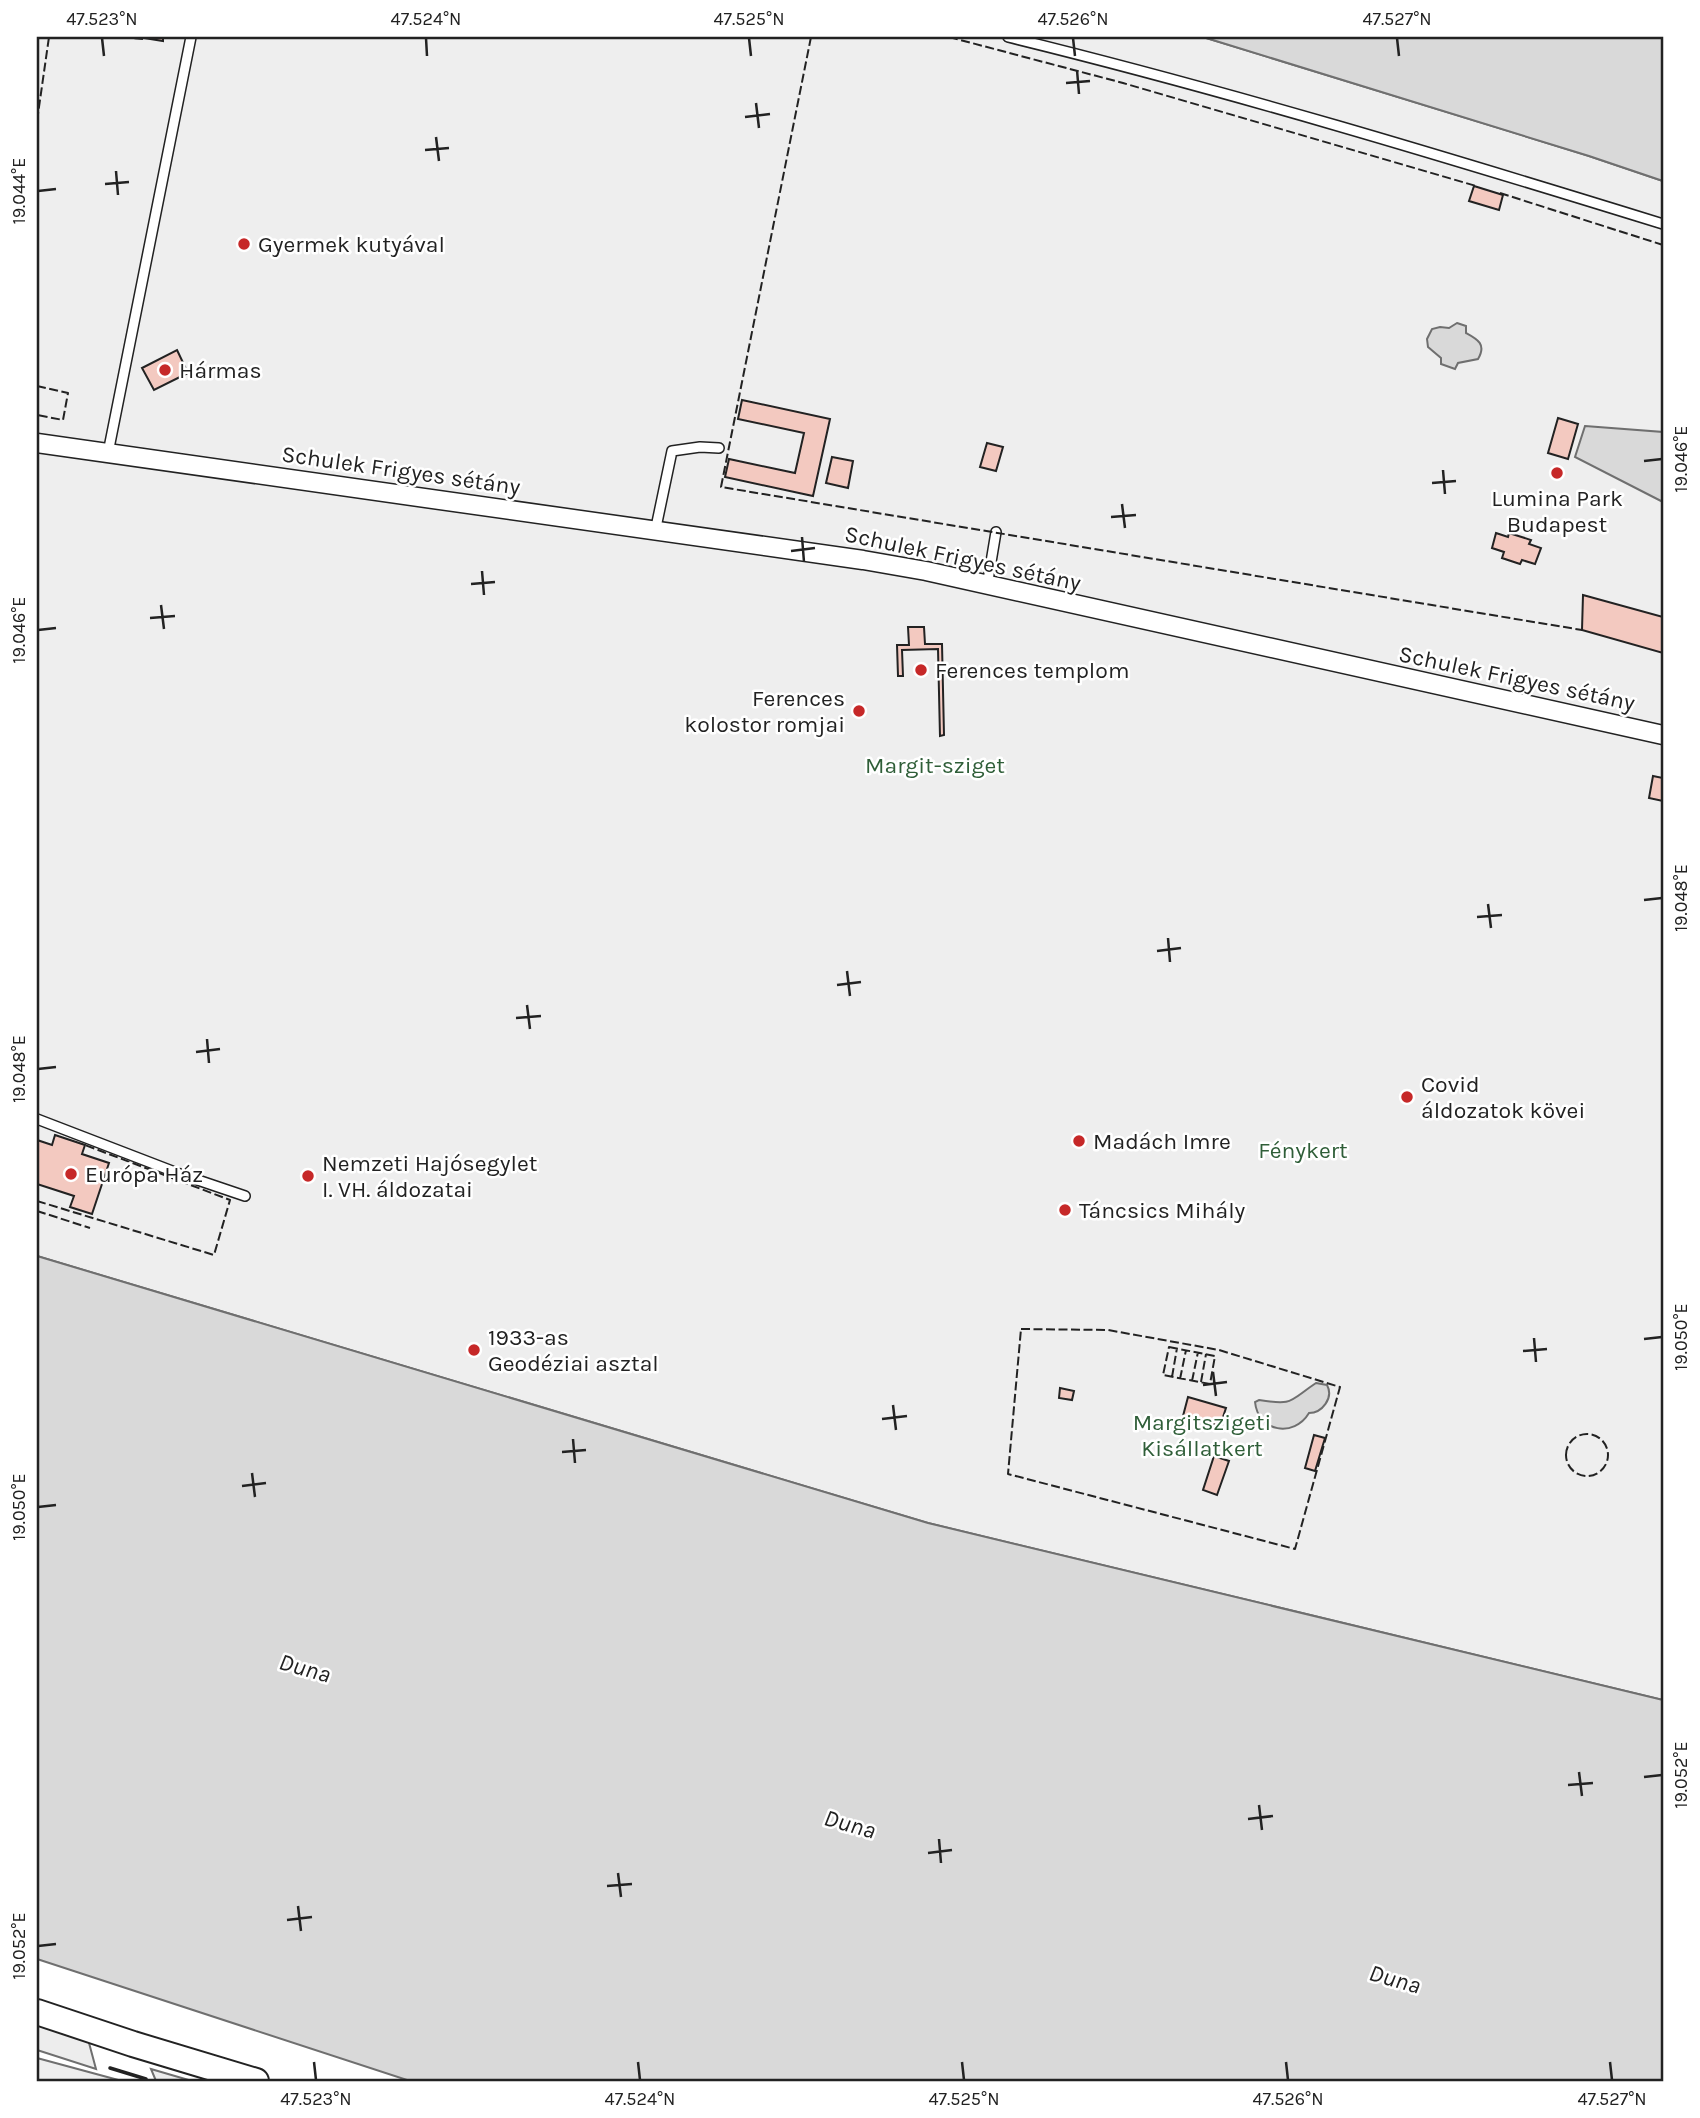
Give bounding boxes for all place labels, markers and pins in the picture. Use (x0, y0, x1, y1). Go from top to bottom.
place label: Gyermek kutyával (258, 231, 445, 258)
marker: Gyermek kutyával (236, 236, 252, 252)
place label: Hármas (179, 357, 262, 384)
marker: Hármas (157, 362, 173, 378)
marker: Lumina Park Budapest (1549, 465, 1565, 481)
place label: Lumina Park Budapest (1491, 485, 1623, 538)
place label: Ferences templom (935, 657, 1129, 684)
marker: Ferences templom (913, 662, 929, 678)
place label: Ferences kolostor romjai (684, 685, 845, 738)
marker: Ferences kolostor romjai (851, 703, 867, 719)
place label: Covid áldozatok kövei (1421, 1071, 1585, 1124)
marker: Covid áldozatok kövei (1399, 1089, 1415, 1105)
place label: Madách Imre (1093, 1128, 1231, 1155)
marker: Madách Imre (1071, 1133, 1087, 1149)
place label: Nemzeti Hajósegylet I. VH. áldozatai (322, 1150, 538, 1203)
place label: Európa Ház (85, 1161, 203, 1188)
marker: Európa Ház (63, 1166, 79, 1182)
marker: Nemzeti Hajósegylet I. VH. áldozatai (300, 1168, 316, 1184)
place label: Táncsics Mihály (1079, 1197, 1246, 1224)
marker: Táncsics Mihály (1057, 1202, 1073, 1218)
place label: 1933-as Geodéziai asztal (488, 1324, 659, 1377)
marker: 1933-as Geodéziai asztal (466, 1342, 482, 1358)

